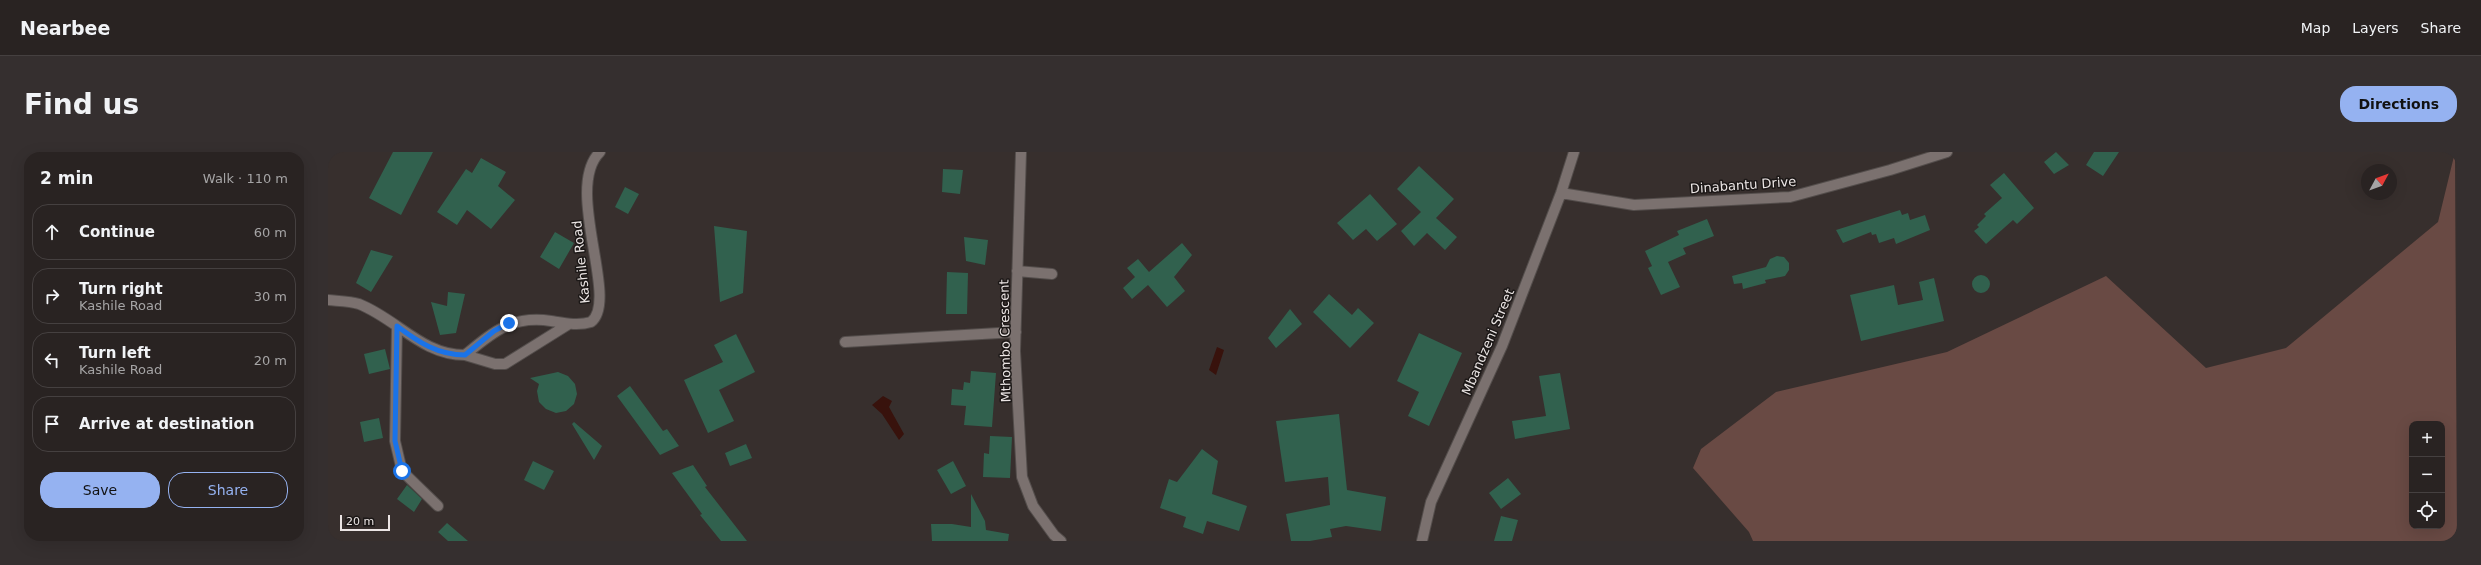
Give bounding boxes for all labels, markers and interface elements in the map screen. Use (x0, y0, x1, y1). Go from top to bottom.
text: Nearbee (20, 17, 110, 39)
text: Map (2301, 20, 2330, 36)
text: Layers (2352, 20, 2399, 36)
text: Share (2421, 20, 2461, 36)
button: Directions (2340, 86, 2457, 122)
text: Find us (24, 88, 139, 121)
north arrow (2361, 164, 2397, 200)
text: 2 min (40, 168, 93, 188)
text: Walk · 110 m (203, 171, 288, 186)
street label: Dinabantu Drive (1689, 174, 1797, 196)
street label: Kashile Road (569, 220, 593, 304)
icon: ahead (41, 221, 63, 243)
text: Continue (79, 223, 155, 241)
text: 60 m (254, 225, 287, 240)
street label: Mthombo Crescent (996, 279, 1014, 403)
text: Turn right (79, 280, 163, 298)
icon: right (41, 285, 63, 307)
street label: Mbandzeni Street (1459, 286, 1517, 398)
text: 30 m (254, 289, 287, 304)
text: Kashile Road (79, 298, 162, 313)
route end (500, 314, 518, 332)
text: Turn left (79, 344, 151, 362)
icon: left (41, 349, 63, 371)
text: 20 m (254, 353, 287, 368)
text: Kashile Road (79, 362, 162, 377)
icon: arrive (41, 413, 63, 435)
text: Arrive at destination (79, 415, 254, 433)
map controls (2409, 421, 2445, 529)
button: + (2409, 421, 2445, 457)
button: − (2409, 457, 2445, 493)
route start (393, 462, 411, 480)
button: Save (40, 472, 160, 508)
button: Share (168, 472, 288, 508)
button: locate (2409, 493, 2445, 529)
scale bar (340, 513, 390, 532)
text: 20 m (346, 515, 374, 528)

